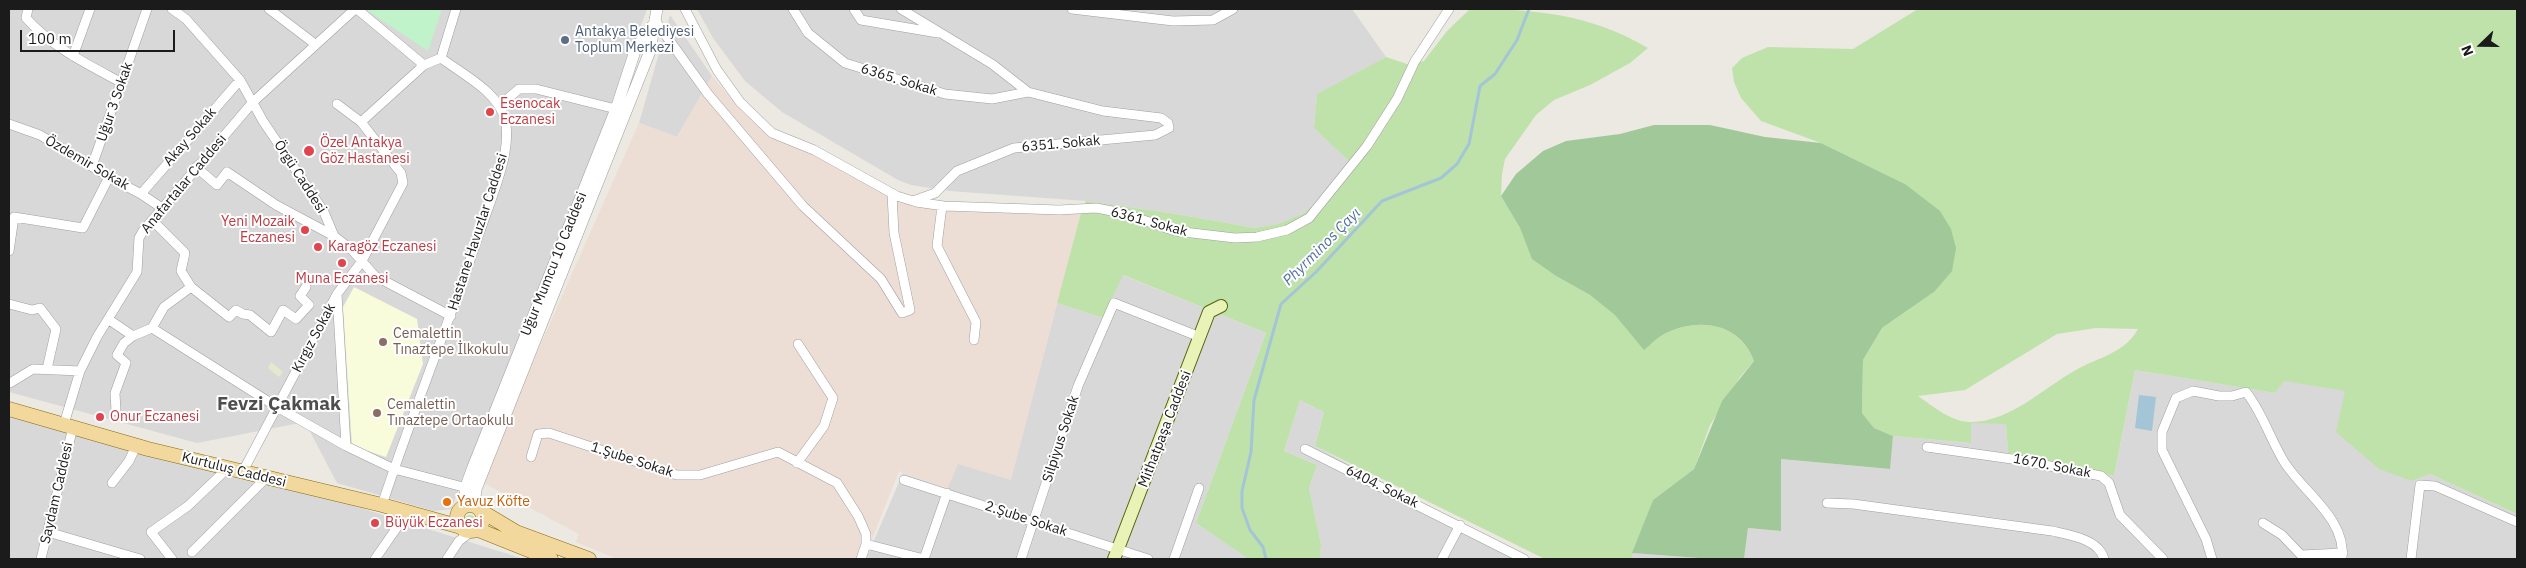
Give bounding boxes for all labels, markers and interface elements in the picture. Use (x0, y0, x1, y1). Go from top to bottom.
scale bar (22, 20, 178, 52)
north arrow (2456, 20, 2506, 70)
place label: Antakya Belediyesi Toplum Merkezi (575, 24, 694, 56)
text: 100 m (28, 29, 72, 48)
marker: Antakya Belediyesi Toplum Merkezi (559, 34, 571, 46)
text: N (2457, 43, 2477, 59)
street label: Uğur 3 Sokak (94, 60, 136, 144)
street label: 6365. Sokak (859, 60, 939, 100)
place label: Esenocak Eczanesi (500, 96, 560, 128)
street label: Akay Sokak (160, 104, 220, 170)
marker: Esenocak Eczanesi (484, 106, 496, 118)
street label: Anafartalar Caddesi (138, 131, 230, 237)
street label: Özdemir Sokak (42, 132, 132, 194)
street label: 6351. Sokak (1021, 132, 1101, 156)
place label: Özel Antakya Göz Hastanesi (320, 135, 410, 168)
street label: Örgü Caddesi (270, 137, 330, 217)
marker: Özel Antakya Göz Hastanesi (302, 144, 316, 158)
street label: Hastane Havuzlar Caddesi (445, 151, 511, 313)
street label: Uğur Mumcu 10 Caddesi (517, 190, 591, 338)
street label: 6361. Sokak (1109, 204, 1189, 240)
water label: Phyrminos Çayı (1279, 204, 1365, 290)
place label: Yeni Mozaik Eczanesi (221, 214, 295, 246)
marker: Yeni Mozaik Eczanesi (299, 224, 311, 236)
place label: Karagöz Eczanesi (328, 239, 437, 255)
marker: Karagöz Eczanesi (312, 241, 324, 253)
marker: Muna Eczanesi (336, 257, 348, 269)
place label: Muna Eczanesi (295, 271, 389, 287)
street label: Kırgız Sokak (289, 301, 339, 375)
place label: Cemalettin Tınaztepe İlkokulu (393, 326, 509, 358)
marker: Cemalettin Tınaztepe İlkokulu (377, 336, 389, 348)
street label: Mithatpaşa Caddesi (1135, 368, 1195, 490)
street label: Silpiyus Sokak (1039, 393, 1083, 485)
district label: Fevzi Çakmak (217, 394, 341, 416)
place label: Cemalettin Tınaztepe Ortaokulu (387, 397, 514, 430)
marker: Cemalettin Tınaztepe Ortaokulu (371, 407, 383, 419)
place label: Onur Eczanesi (110, 409, 199, 425)
marker: Onur Eczanesi (94, 411, 106, 423)
street label: 1.Şube Sokak (589, 439, 675, 481)
street label: Saydam Caddesi (37, 440, 77, 546)
street label: Kurtuluş Caddesi (180, 449, 288, 491)
street label: 1670. Sokak (2012, 450, 2092, 482)
street label: 6404. Sokak (1343, 462, 1421, 512)
place label: Yavuz Köfte (457, 494, 530, 510)
marker: Yavuz Köfte (441, 496, 453, 508)
street label: 2.Şube Sokak (983, 498, 1069, 540)
place label: Büyük Eczanesi (385, 515, 483, 531)
marker: Büyük Eczanesi (369, 517, 381, 529)

